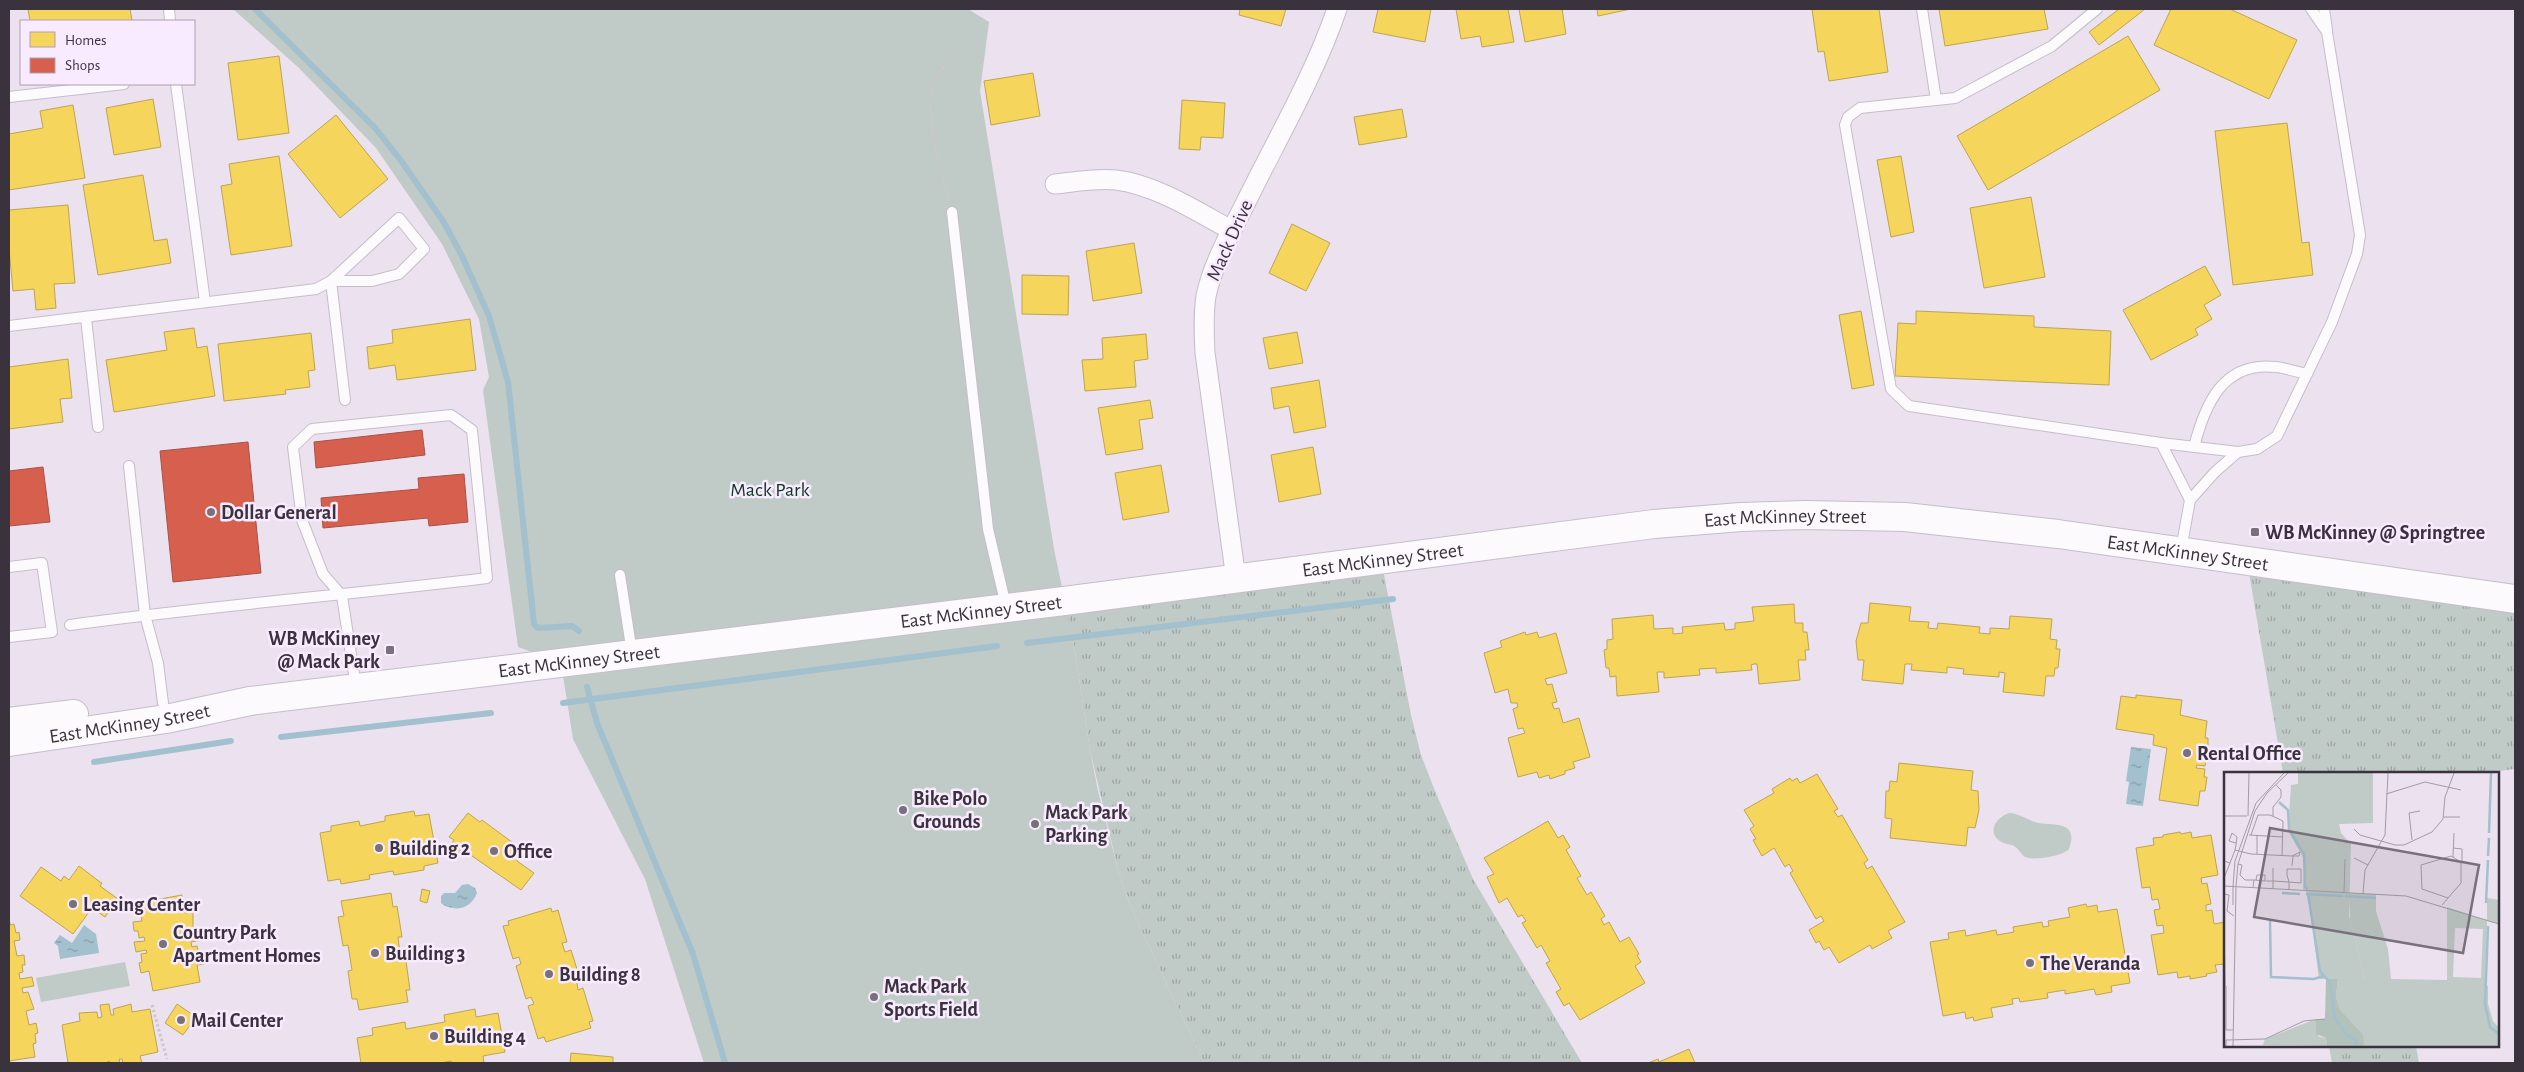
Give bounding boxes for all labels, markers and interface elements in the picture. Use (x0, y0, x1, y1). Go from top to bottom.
legend (20, 20, 195, 85)
text: Homes (65, 33, 107, 48)
text: Shops (65, 58, 100, 73)
street label: Mack Drive (1203, 197, 1257, 284)
park label: Mack Park (730, 480, 810, 500)
place label: Dollar General (221, 503, 337, 523)
marker: Dollar General (205, 506, 217, 518)
street label: East McKinney Street (1703, 506, 1867, 531)
place label: WB McKinney @ Springtree (2265, 523, 2485, 543)
marker: WB McKinney @ Springtree (2249, 526, 2261, 538)
street label: East McKinney Street (2106, 532, 2270, 575)
street label: East McKinney Street (1301, 540, 1465, 581)
street label: East McKinney Street (899, 592, 1064, 632)
place label: WB McKinney @ Mack Park (268, 629, 380, 672)
street label: East McKinney Street (497, 642, 662, 681)
marker: WB McKinney @ Mack Park (384, 644, 396, 656)
street label: East McKinney Street (48, 701, 213, 747)
place label: Rental Office (2197, 744, 2301, 764)
marker: Rental Office (2181, 747, 2193, 759)
inset map (2224, 772, 2499, 1047)
place label: Bike Polo Grounds (913, 789, 987, 832)
place label: Mack Park Parking (1045, 803, 1128, 846)
marker: Bike Polo Grounds (897, 804, 909, 816)
marker: Mack Park Parking (1029, 818, 1041, 830)
place label: Building 2 (389, 839, 470, 859)
marker: Building 2 (373, 842, 385, 854)
place label: Office (504, 842, 552, 862)
marker: Office (488, 845, 500, 857)
place label: Leasing Center (83, 895, 200, 915)
marker: Leasing Center (67, 898, 79, 910)
place label: Country Park Apartment Homes (173, 923, 321, 966)
marker: Country Park Apartment Homes (157, 938, 169, 950)
place label: Building 3 (385, 944, 465, 964)
marker: Building 3 (369, 947, 381, 959)
place label: The Veranda (2040, 954, 2141, 974)
marker: The Veranda (2024, 957, 2036, 969)
place label: Building 8 (559, 965, 641, 985)
marker: Building 8 (543, 968, 555, 980)
place label: Mack Park Sports Field (884, 977, 979, 1020)
marker: Mack Park Sports Field (868, 991, 880, 1003)
place label: Mail Center (191, 1011, 283, 1031)
marker: Mail Center (175, 1014, 187, 1026)
place label: Building 4 (444, 1027, 526, 1047)
marker: Building 4 (428, 1030, 440, 1042)

